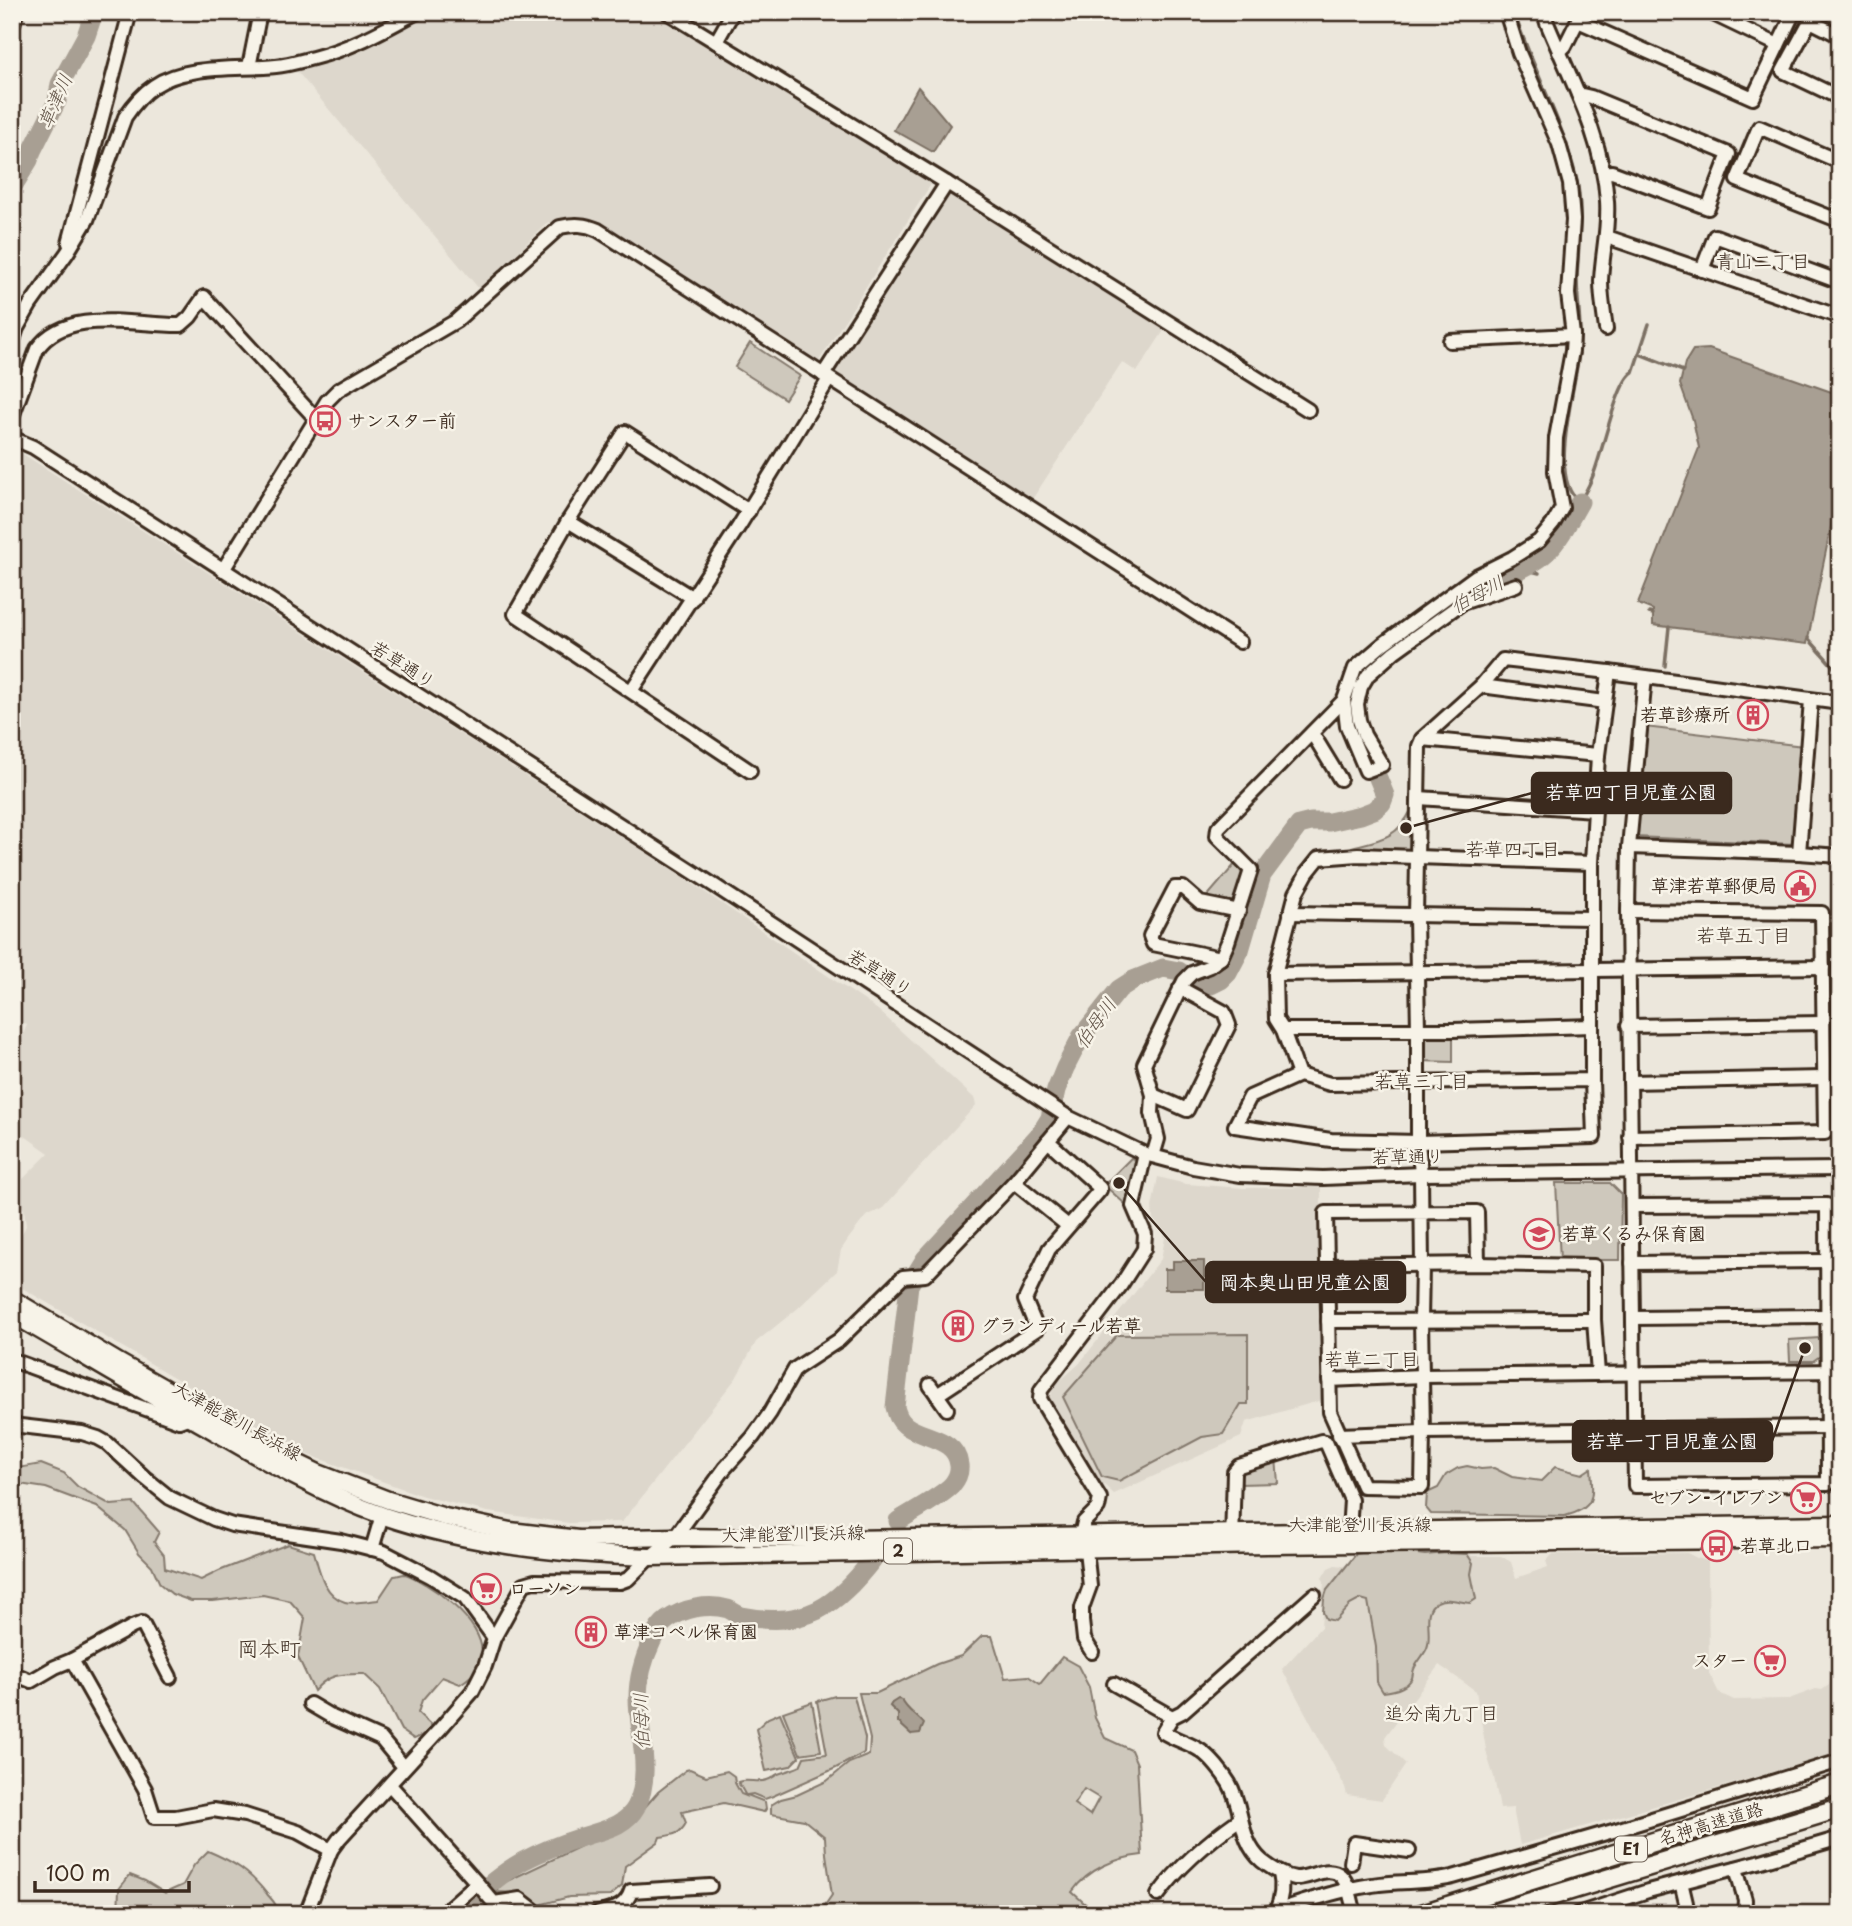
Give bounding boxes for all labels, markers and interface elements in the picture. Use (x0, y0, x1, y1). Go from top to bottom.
water label: 草津川 (30, 69, 78, 132)
district label: 青山二丁目 (1715, 246, 1811, 274)
bus stop icon: サンスター前 (308, 404, 342, 438)
place label: サンスター前 (348, 406, 456, 433)
water label: 伯母川 (1445, 567, 1508, 619)
street label: 若草通り (366, 633, 441, 695)
building icon: 若草診療所 (1736, 698, 1770, 732)
place label: 若草診療所 (1640, 700, 1730, 727)
callout: 若草四丁目児童公園 (1532, 773, 1731, 813)
text: 若草四丁目児童公園 (1545, 777, 1717, 805)
district label: 若草四丁目 (1465, 834, 1561, 862)
public building icon: 草津若草郵便局 (1783, 869, 1817, 903)
place label: 草津若草郵便局 (1651, 871, 1777, 898)
district label: 若草五丁目 (1696, 920, 1792, 948)
street label: 若草通り (843, 941, 918, 1003)
water label: 伯母川 (1066, 991, 1122, 1054)
district label: 若草三丁目 (1374, 1066, 1470, 1094)
street label: 若草通り (1372, 1141, 1444, 1170)
school or university icon: 若草くるみ保育園 (1522, 1217, 1556, 1251)
place label: 若草くるみ保育園 (1562, 1219, 1706, 1246)
callout: 岡本奥山田児童公園 (1206, 1262, 1405, 1302)
text: 岡本奥山田児童公園 (1219, 1267, 1391, 1295)
building icon: グランディール若草 (941, 1309, 975, 1343)
place label: グランディール若草 (981, 1311, 1142, 1338)
district label: 若草二丁目 (1324, 1344, 1420, 1372)
street label: 大津能登川長浜線 (168, 1373, 307, 1466)
callout: 若草一丁目児童公園 (1573, 1421, 1772, 1461)
text: 若草一丁目児童公園 (1586, 1426, 1758, 1454)
supermarket icon: セブン-イレブン (1789, 1481, 1823, 1515)
place label: セブン-イレブン (1649, 1483, 1783, 1510)
street label: 大津能登川長浜線 (1288, 1510, 1432, 1537)
street label: 大津能登川長浜線 (721, 1518, 865, 1547)
bus stop icon: 若草北口 (1700, 1529, 1734, 1563)
place label: 若草北口 (1740, 1531, 1812, 1558)
road number: 2 (884, 1539, 912, 1564)
supermarket icon: ローソン (469, 1572, 503, 1606)
place label: ローソン (509, 1574, 581, 1601)
building icon: 草津コペル保育園 (574, 1615, 608, 1649)
place label: 草津コペル保育園 (614, 1617, 758, 1644)
district label: 岡本町 (238, 1631, 301, 1663)
supermarket icon: スター (1753, 1644, 1787, 1678)
place label: スター (1693, 1646, 1747, 1673)
water label: 伯母川 (625, 1692, 655, 1750)
district label: 追分南九丁目 (1385, 1698, 1499, 1726)
street label: 名神高速道路 (1655, 1794, 1766, 1851)
road number: E1 (1615, 1837, 1647, 1862)
scale bar (35, 1849, 189, 1893)
text: 100 m (46, 1856, 110, 1888)

